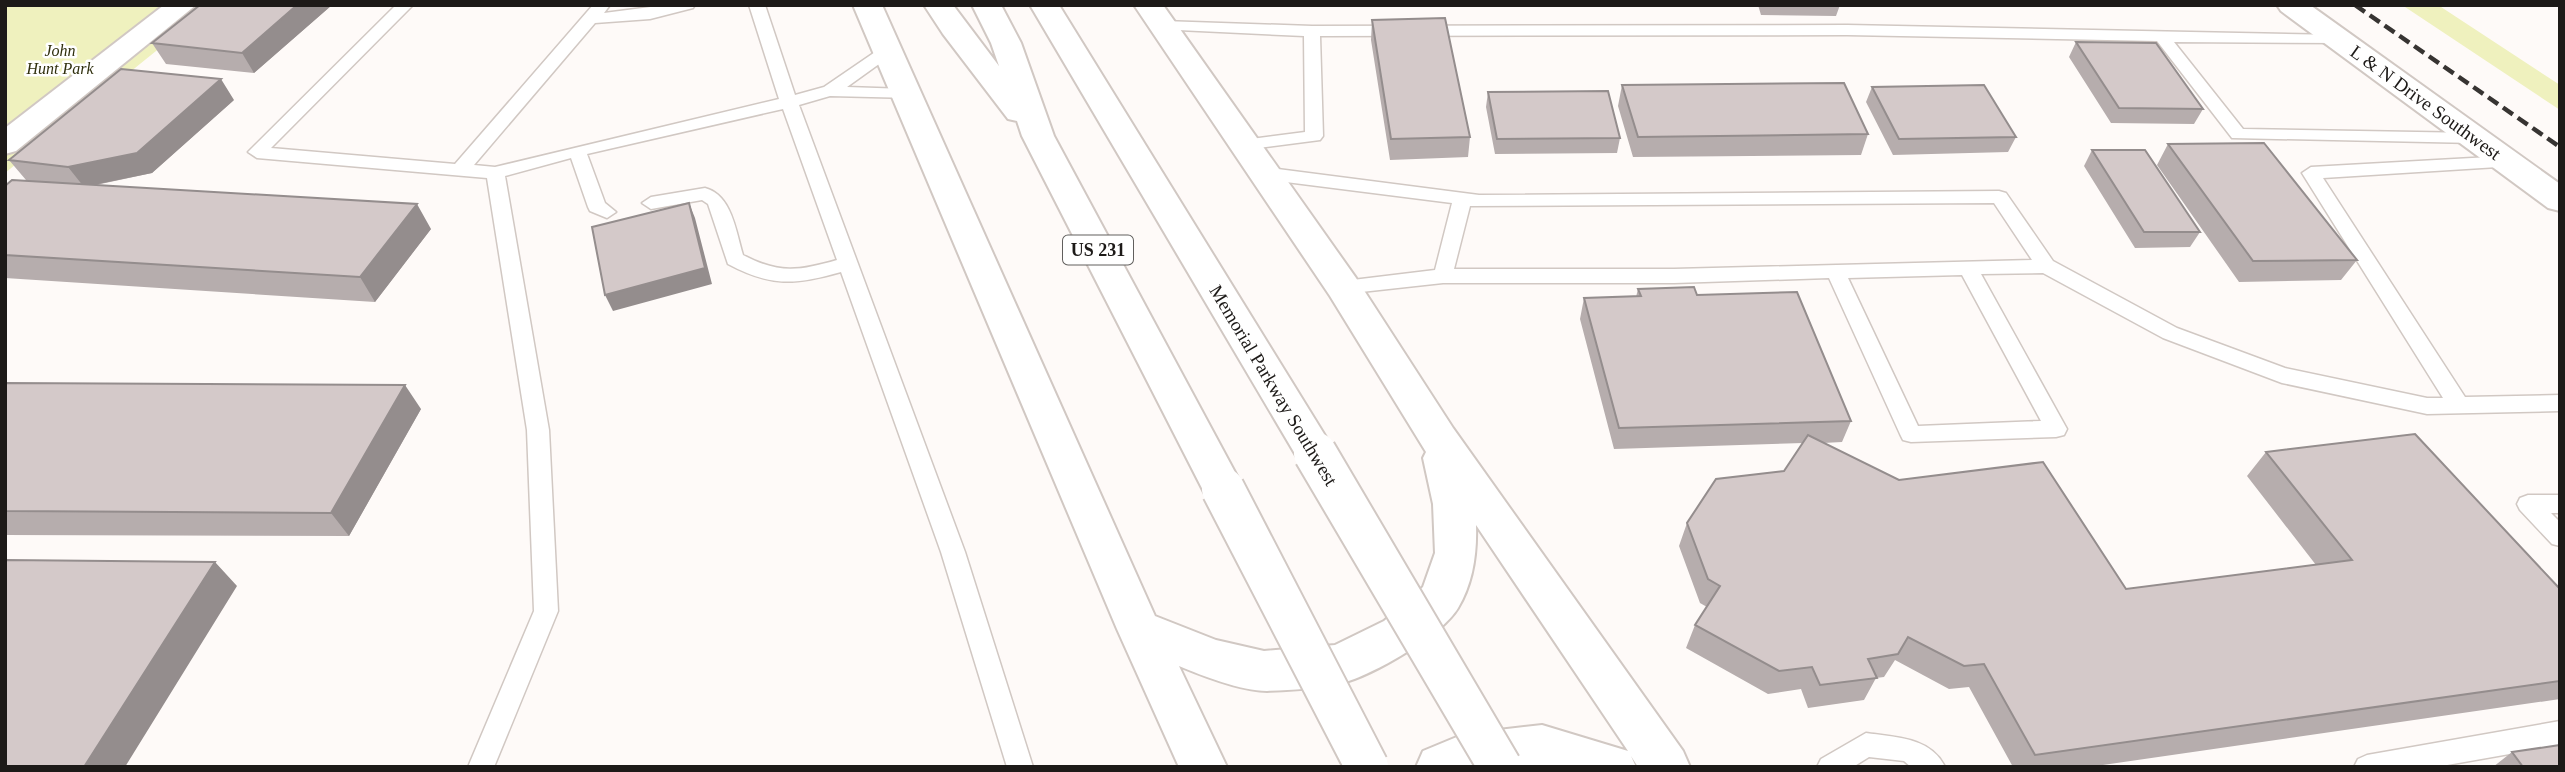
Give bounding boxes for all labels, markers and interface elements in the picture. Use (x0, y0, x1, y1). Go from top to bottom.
street label: L & N Drive Southwest (2346, 41, 2506, 164)
park label: John Hunt Park (25, 42, 94, 77)
road number: US 231 (1063, 236, 1133, 264)
street label: Memorial Parkway Southwest (1205, 281, 1342, 490)

